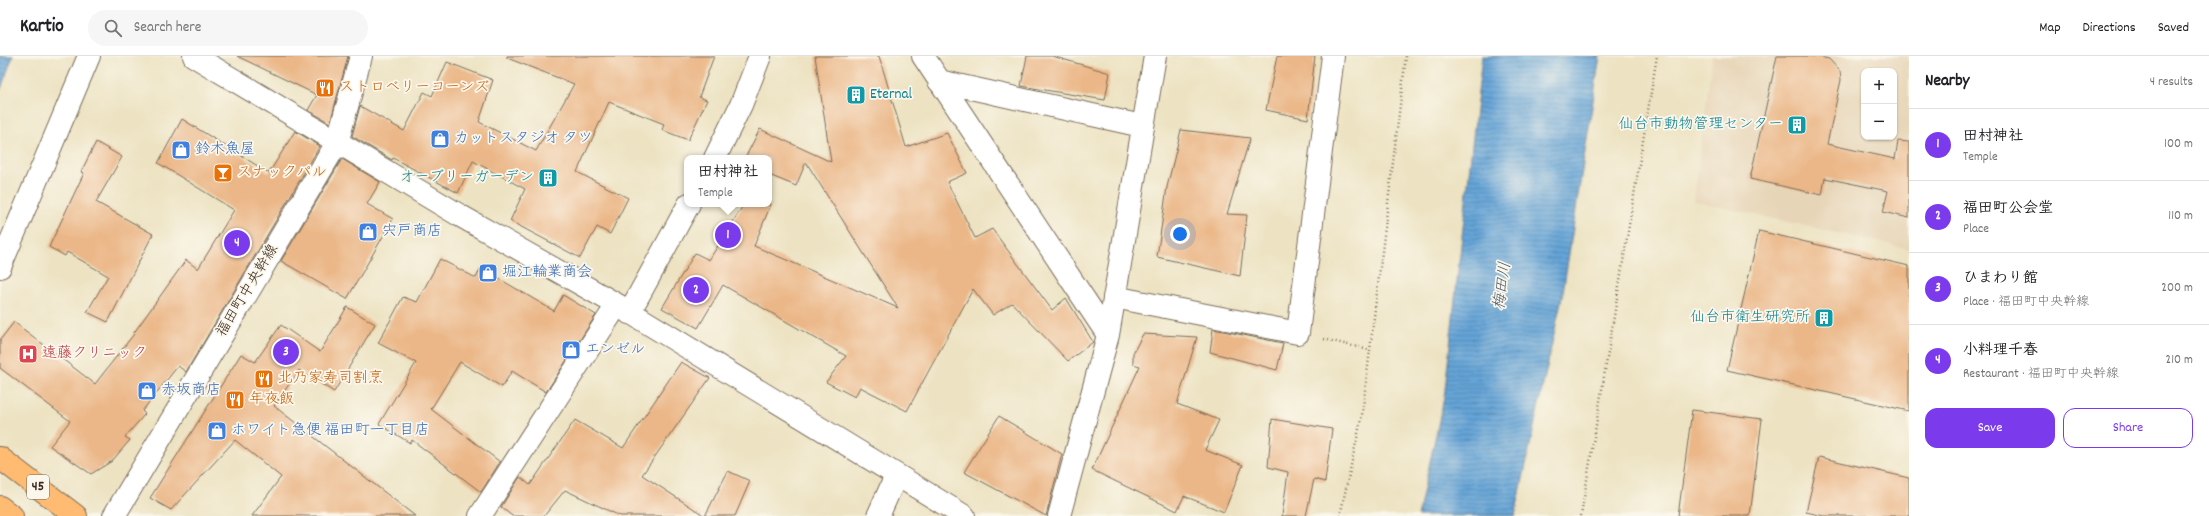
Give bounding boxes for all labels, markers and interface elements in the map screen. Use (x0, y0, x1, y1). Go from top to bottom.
search box (88, 10, 368, 46)
text: Kartio (20, 14, 64, 41)
icon: search (102, 17, 124, 39)
text: Search here (134, 17, 201, 39)
text: Map (2039, 18, 2061, 38)
text: Directions (2083, 18, 2136, 38)
text: Saved (2158, 18, 2189, 38)
map controls (1861, 68, 1897, 140)
button: + (1861, 68, 1897, 104)
text: Nearby (1925, 70, 1969, 94)
text: 4 results (2150, 73, 2193, 92)
restaurant icon: ストロベリーコーンズ (314, 77, 336, 99)
place label: ストロベリーコーンズ (339, 77, 489, 99)
building icon: Eternal (845, 84, 867, 106)
place label: Eternal (870, 84, 912, 106)
button: − (1861, 104, 1897, 140)
place label: 仙台市動物管理センター (1619, 114, 1783, 136)
building icon: 仙台市動物管理センター (1786, 114, 1808, 136)
text: 田村神社 (1963, 126, 2023, 148)
shop icon: カットスタジオ タツ (429, 128, 451, 150)
place label: カットスタジオ タツ (454, 128, 593, 150)
text: 1 (1937, 135, 1939, 154)
text: 100 m (2164, 135, 2193, 154)
shop icon: 鈴木魚屋 (170, 139, 192, 161)
place label: 鈴木魚屋 (195, 139, 255, 161)
text: Temple (1963, 148, 1998, 167)
popup (684, 155, 772, 207)
bar icon: スナックパル (212, 162, 234, 184)
place label: スナックパル (237, 162, 326, 184)
text: 田村神社 (698, 162, 758, 184)
place label: オーブリーガーデン (400, 167, 534, 189)
building icon: オーブリーガーデン (537, 167, 559, 189)
text: Temple (698, 184, 733, 203)
text: 福田町公会堂 (1963, 198, 2053, 220)
text: 2 (1935, 207, 1941, 226)
text: 110 m (2168, 207, 2193, 226)
pin: 1 (715, 220, 741, 250)
text: Place (1963, 220, 1989, 239)
shop icon: 宍戸商店 (357, 221, 379, 243)
place label: 宍戸商店 (382, 221, 442, 243)
your location (1170, 224, 1190, 244)
pin: 4 (224, 228, 250, 258)
street label: 福田町中央幹線 (212, 240, 284, 342)
water label: 梅田川 (1488, 261, 1518, 311)
shop icon: 堀江輪業商会 (477, 262, 499, 284)
place label: 堀江輪業商会 (502, 262, 592, 284)
text: ひまわり館 (1963, 268, 2038, 290)
pin: 2 (683, 275, 709, 305)
text: 3 (1935, 279, 1941, 298)
text: 200 m (2161, 279, 2193, 298)
text: Place · 福田町中央幹線 (1963, 293, 2089, 312)
place label: 仙台市衛生研究所 (1690, 307, 1810, 329)
building icon: 仙台市衛生研究所 (1813, 307, 1835, 329)
pin: 3 (273, 337, 299, 367)
shop icon: エンゼル (560, 339, 582, 361)
place label: エンゼル (585, 339, 645, 361)
text: 小料理千春 (1963, 340, 2038, 362)
hospital icon: 遠藤クリニック (17, 343, 39, 365)
place label: 遠藤クリニック (42, 343, 147, 365)
text: 4 (1935, 351, 1941, 370)
text: 210 m (2165, 351, 2193, 370)
text: Restaurant · 福田町中央幹線 (1963, 365, 2119, 384)
restaurant icon: 北乃家寿司割烹 (253, 368, 275, 390)
place label: 北乃家寿司割烹 (278, 368, 383, 390)
shop icon: 赤坂商店 (136, 380, 158, 402)
place label: 赤坂商店 (161, 380, 221, 402)
restaurant icon: 年夜飯 (224, 389, 246, 411)
place label: 年夜飯 (249, 389, 294, 411)
button: Save (1925, 408, 2055, 448)
button: Share (2063, 408, 2193, 448)
shop icon: ホワイト急便 福田町一丁目店 (206, 420, 228, 442)
place label: ホワイト急便 福田町一丁目店 (231, 420, 429, 442)
road number: 45 (27, 475, 49, 499)

